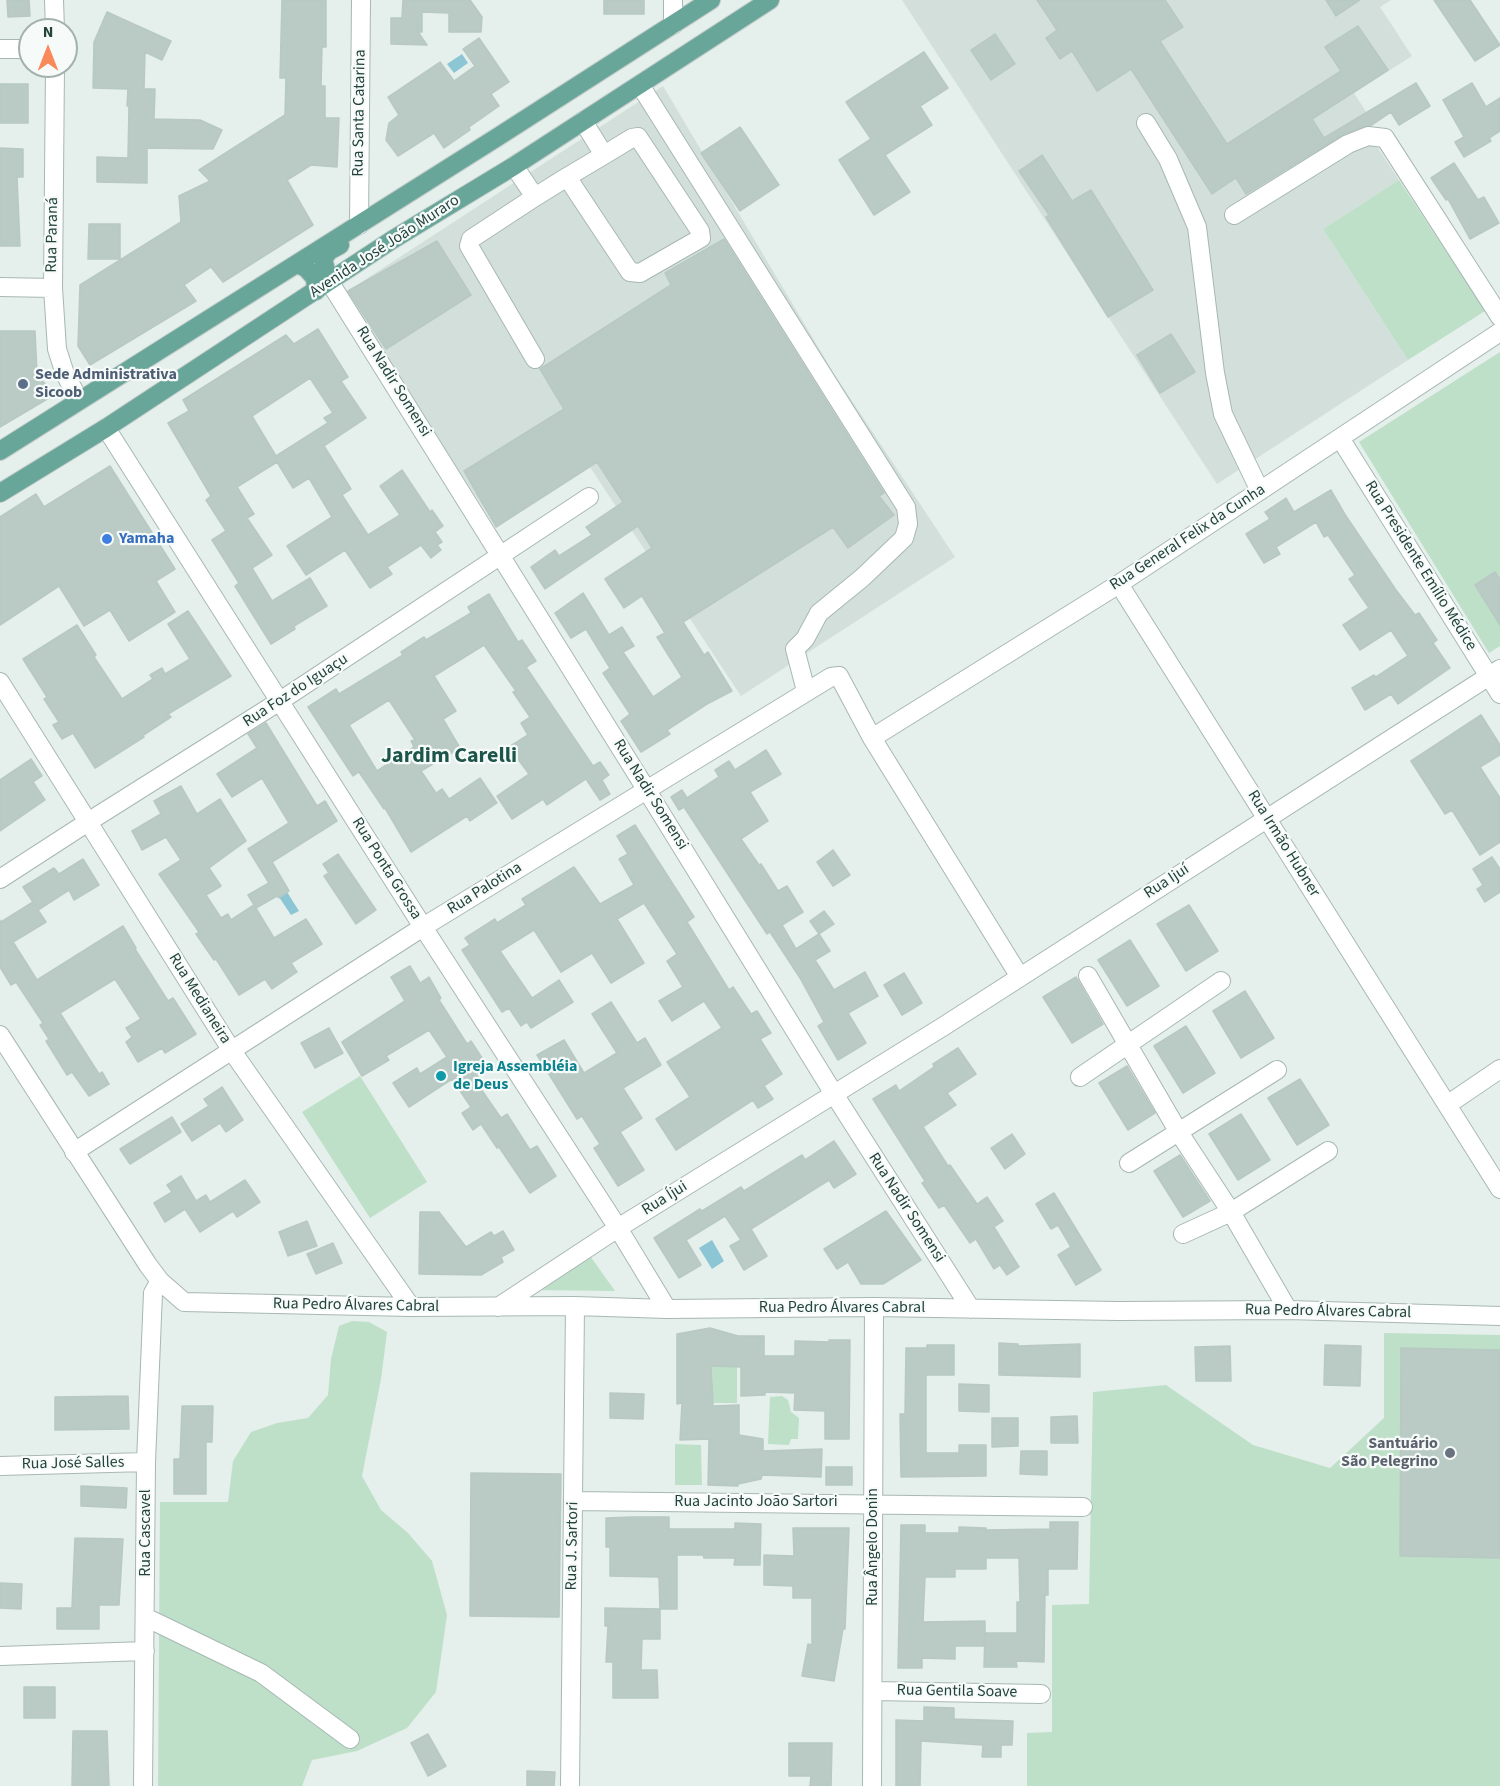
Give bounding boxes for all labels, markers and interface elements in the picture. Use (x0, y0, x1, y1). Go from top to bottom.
north arrow (18, 18, 78, 78)
text: N (43, 21, 53, 43)
street label: Rua Santa Catarina (349, 49, 371, 177)
street label: Avenida José João Muraro (307, 191, 463, 303)
street label: Rua Paraná (43, 197, 63, 273)
street label: Rua Nadir Somensi (351, 323, 435, 441)
place label: Sede Administrativa Sicoob (35, 365, 177, 403)
marker: Sede Administrativa Sicoob (16, 377, 30, 391)
street label: Rua Presidente Emílio Médice (1360, 477, 1480, 655)
street label: Rua General Felix da Cunha (1107, 481, 1269, 595)
place label: Yamaha (119, 529, 174, 549)
marker: Yamaha (100, 532, 114, 546)
street label: Rua Foz do Iguaçu (240, 650, 352, 732)
street label: Rua Nadir Somensi (608, 736, 692, 854)
district label: Jardim Carelli (381, 744, 517, 770)
street label: Rua Irmão Hubner (1242, 787, 1324, 901)
street label: Rua Ponta Grossa (347, 814, 425, 924)
street label: Rua Palotina (444, 859, 526, 919)
street label: Rua Ijuí (1141, 860, 1193, 904)
street label: Rua Medianeira (163, 950, 235, 1048)
place label: Igreja Assembléia de Deus (453, 1057, 577, 1095)
marker: Igreja Assembléia de Deus (434, 1069, 448, 1083)
street label: Rua Nadir Somensi (863, 1150, 949, 1266)
street label: Rua Íjui (639, 1178, 691, 1220)
street label: Rua Pedro Álvares Cabral (273, 1295, 439, 1317)
street label: Rua Pedro Álvares Cabral (759, 1298, 925, 1318)
street label: Rua Pedro Álvares Cabral (1245, 1301, 1411, 1323)
place label: Santuário São Pelegrino (1341, 1434, 1438, 1472)
marker: Santuário São Pelegrino (1443, 1446, 1457, 1460)
street label: Rua José Salles (22, 1454, 124, 1474)
street label: Rua Ângelo Donin (863, 1488, 883, 1606)
street label: Rua Cascavel (136, 1489, 156, 1577)
street label: Rua Jacinto João Sartori (674, 1492, 838, 1512)
street label: Rua J. Sartori (563, 1501, 583, 1591)
street label: Rua Gentila Soave (896, 1681, 1018, 1703)

